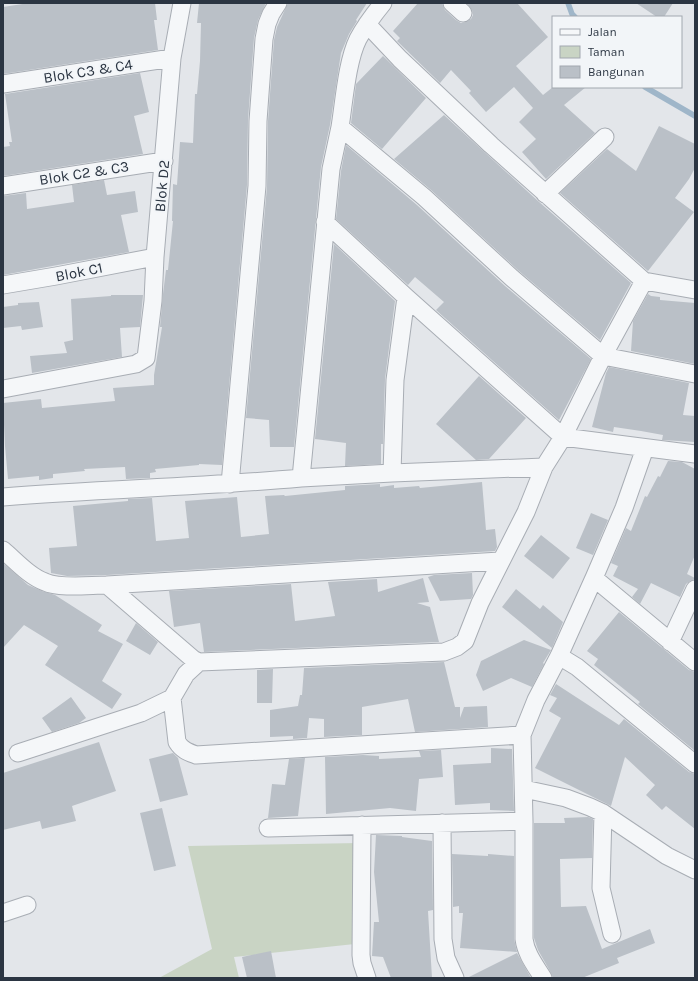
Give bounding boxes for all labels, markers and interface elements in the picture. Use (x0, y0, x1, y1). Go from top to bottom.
legend (552, 16, 682, 88)
text: Jalan (588, 25, 617, 39)
text: Taman (588, 45, 625, 59)
street label: Blok C3 & C4 (42, 55, 135, 87)
text: Bangunan (588, 65, 644, 79)
street label: Blok C2 & C3 (38, 157, 130, 189)
street label: Blok D2 (151, 159, 173, 213)
street label: Blok C1 (54, 259, 104, 285)

